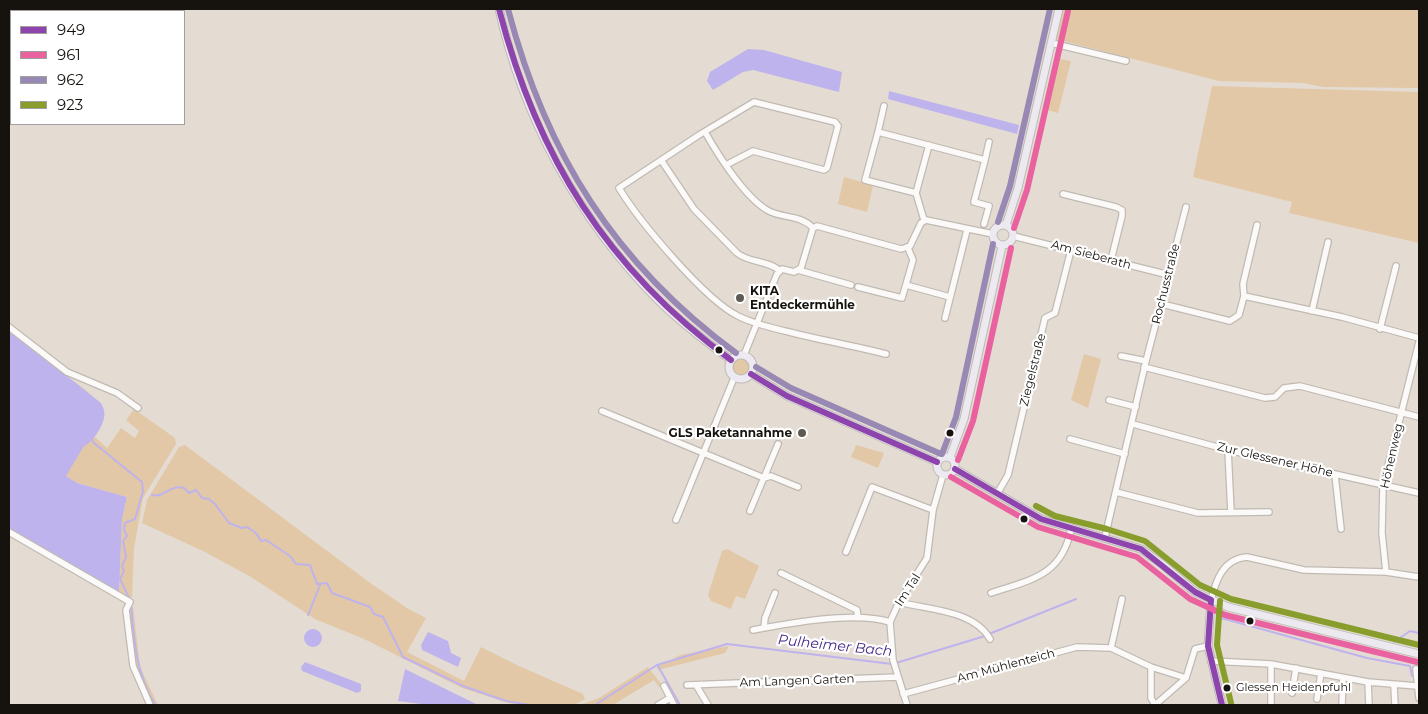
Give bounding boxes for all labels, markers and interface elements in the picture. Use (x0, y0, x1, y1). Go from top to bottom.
legend (10, 10, 185, 125)
text: 949 (57, 20, 85, 39)
text: 961 (57, 45, 81, 64)
text: 962 (57, 70, 84, 89)
text: 923 (57, 95, 83, 114)
street label: Am Sieberath (1049, 237, 1133, 273)
street label: Rochusstraße (1149, 242, 1183, 326)
place label: KITA Entdeckermühle (750, 284, 855, 312)
marker: KITA Entdeckermühle (734, 292, 746, 304)
street label: Ziegelstraße (1017, 332, 1049, 408)
unlabelled marker (714, 345, 724, 355)
street label: Höhenweg (1378, 422, 1406, 490)
place label: GLS Paketannahme (668, 426, 792, 440)
marker: GLS Paketannahme (796, 427, 808, 439)
unlabelled marker (945, 428, 955, 438)
street label: Zur Glessener Höhe (1216, 440, 1334, 480)
unlabelled marker (1019, 514, 1029, 524)
street label: Im Tal (892, 571, 924, 609)
unlabelled marker (1245, 616, 1255, 626)
water label: Pulheimer Bach (777, 632, 893, 660)
street label: Am Mühlenteich (956, 646, 1056, 686)
street label: Am Langen Garten (739, 672, 855, 690)
place label: Glessen Heidenpfuhl (1236, 681, 1351, 695)
marker: Glessen Heidenpfuhl (1222, 683, 1232, 693)

